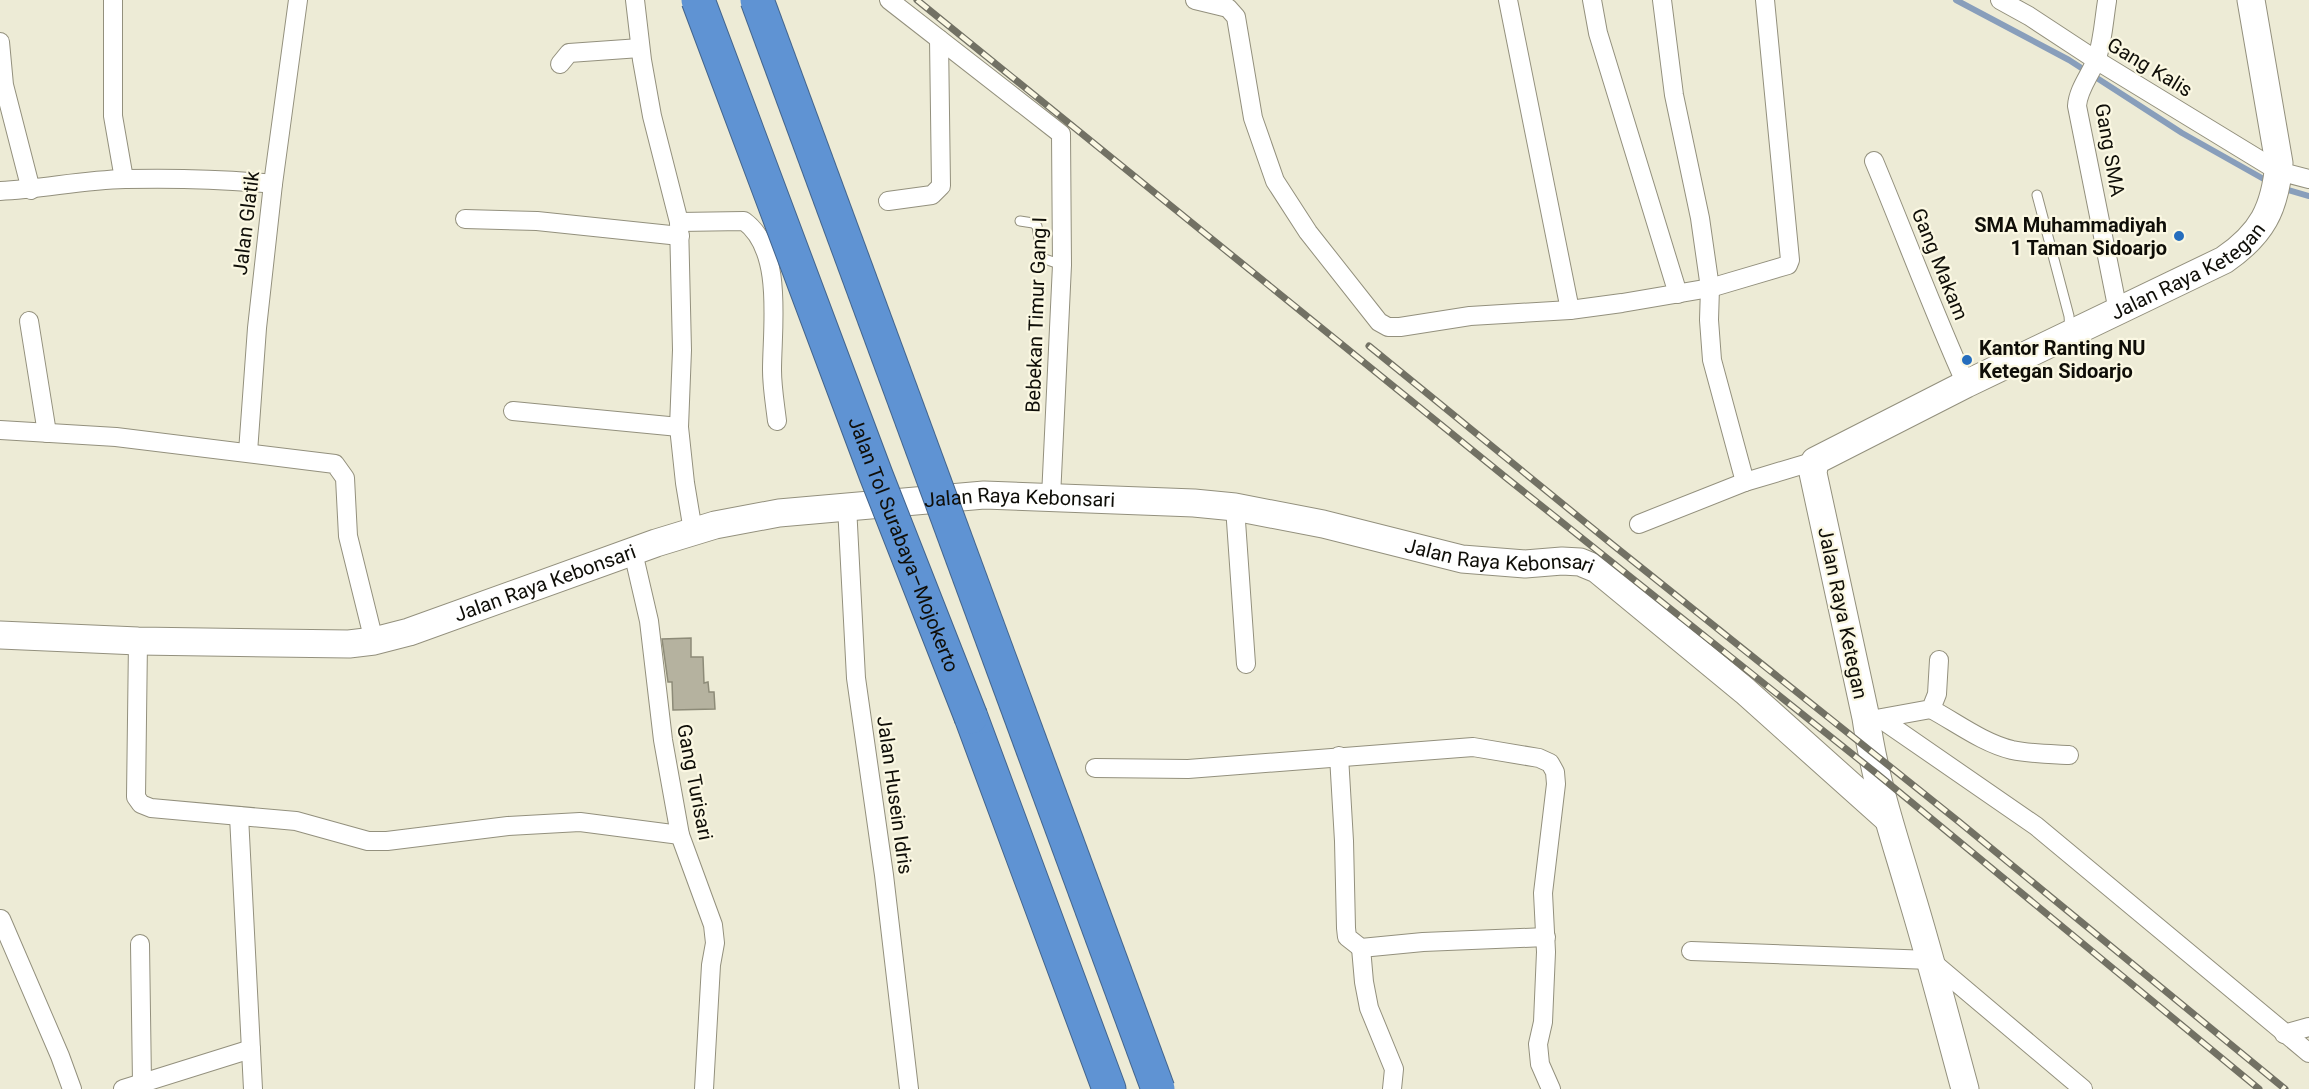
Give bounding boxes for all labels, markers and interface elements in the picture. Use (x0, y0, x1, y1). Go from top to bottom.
street label: Gang Kalis (2103, 32, 2197, 102)
street label: Gang SMA (2090, 101, 2130, 199)
street label: Jalan Glatik (228, 169, 264, 276)
street label: Gang Makam (1907, 205, 1973, 323)
place label: SMA Muhammadiyah 1 Taman Sidoarjo (1974, 213, 2167, 260)
street label: Bebekan Timur Gang I (1021, 217, 1051, 413)
street label: Jalan Raya Ketegan (2107, 218, 2270, 325)
marker: SMA Muhammadiyah 1 Taman Sidoarjo (2172, 229, 2186, 243)
place label: Kantor Ranting NU Ketegan Sidoarjo (1979, 336, 2145, 383)
marker: Kantor Ranting NU Ketegan Sidoarjo (1960, 353, 1974, 367)
street label: Jalan Tol Surabaya–Mojokerto (843, 414, 964, 675)
street label: Jalan Raya Kebonsari (923, 483, 1115, 512)
street label: Jalan Raya Ketegan (1813, 525, 1873, 701)
street label: Jalan Raya Kebonsari (1402, 533, 1598, 579)
street label: Jalan Raya Kebonsari (451, 539, 639, 627)
street label: Jalan Husein Idris (872, 714, 918, 876)
street label: Gang Turisari (672, 722, 718, 842)

